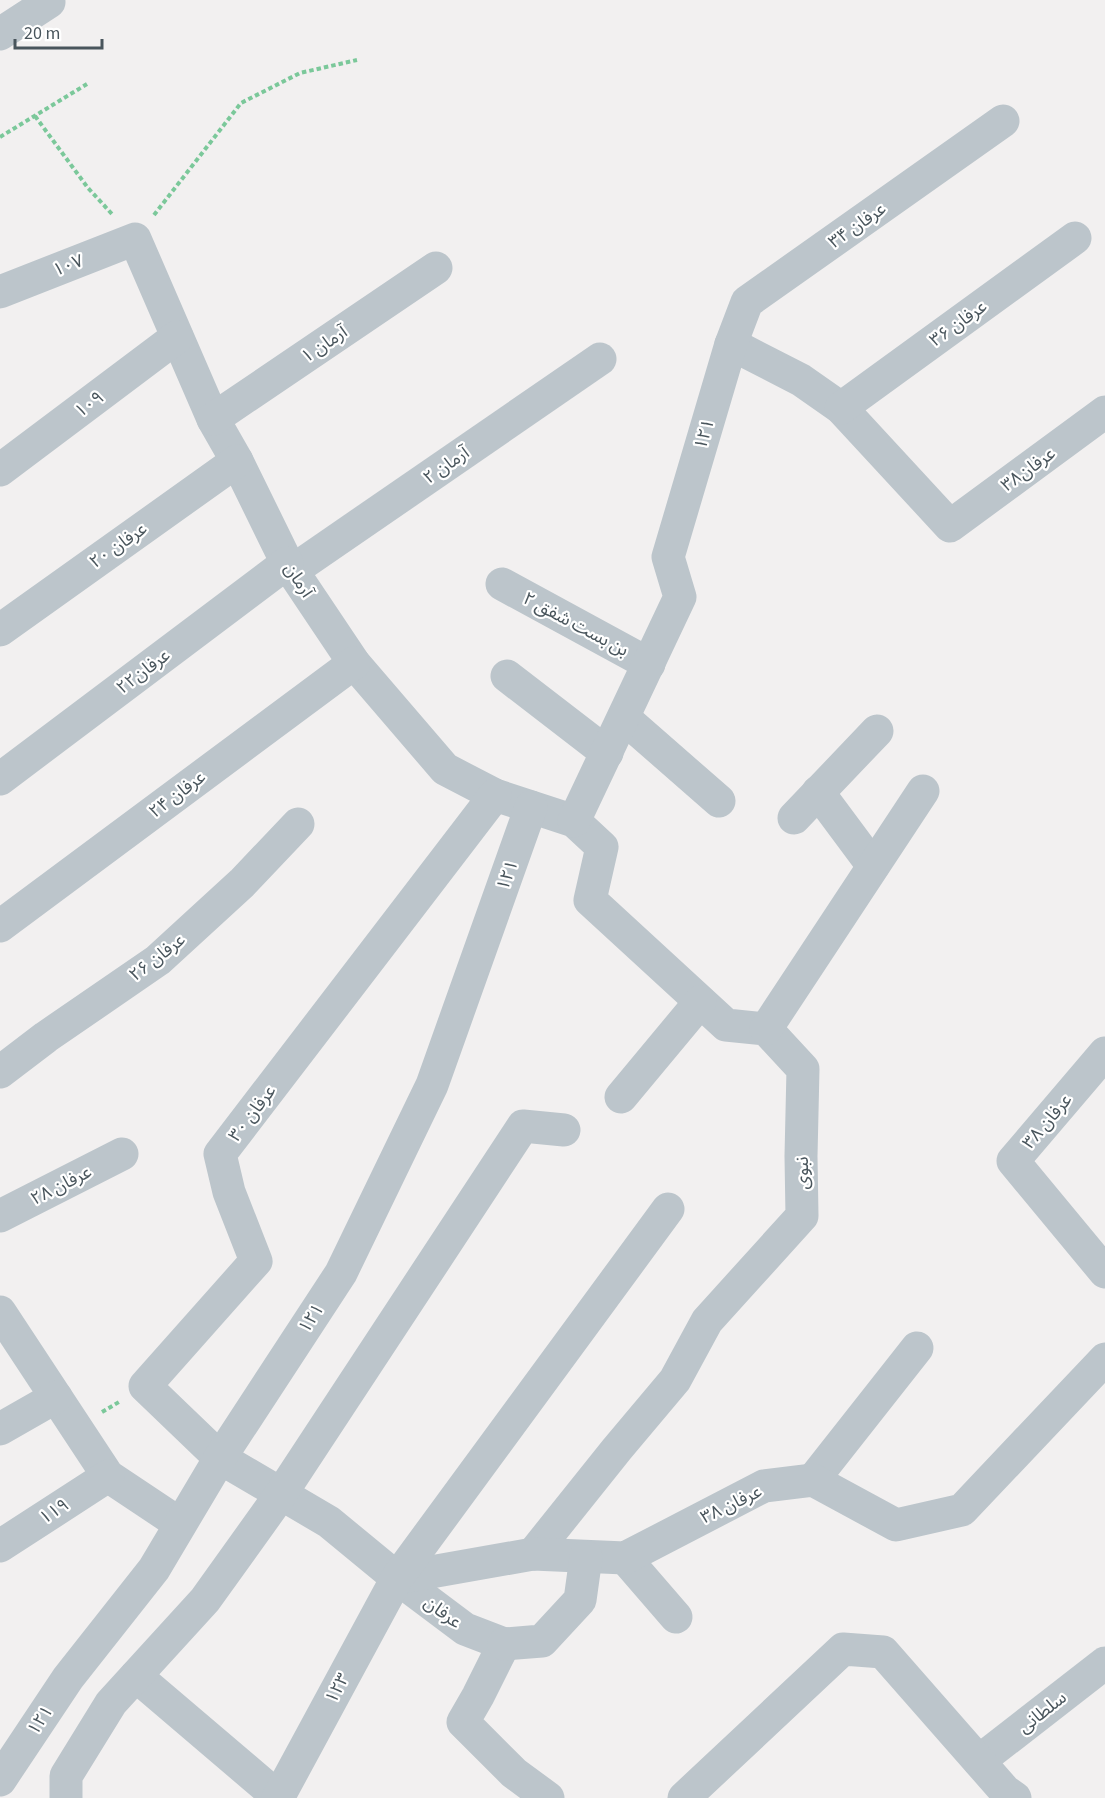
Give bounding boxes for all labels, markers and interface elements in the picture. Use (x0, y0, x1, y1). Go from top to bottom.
scale bar (15, 12, 102, 50)
text: 20 m (24, 21, 60, 46)
street label: عرفان ۳۴ (823, 196, 891, 254)
street label: ۱۰۷ (49, 248, 87, 283)
street label: عرفان ۳۶ (924, 294, 992, 353)
street label: آرمان ۱ (296, 319, 353, 369)
street label: ۱۰۹ (69, 385, 109, 424)
street label: ۱۲۱ (688, 416, 721, 453)
street label: آرمان ۲ (418, 440, 475, 490)
street label: عرفان۳۸ (996, 441, 1061, 498)
street label: عرفان ۲۰ (84, 516, 152, 574)
street label: آرمان (278, 558, 320, 603)
street label: بن بست شفق ۲ (518, 586, 633, 663)
street label: عرفان۲۲ (111, 643, 176, 700)
street label: عرفان ۲۴ (144, 765, 211, 824)
street label: ۱۲۱ (490, 856, 524, 894)
street label: عرفان ۲۶ (124, 927, 191, 987)
street label: عرفان ۳۰ (223, 1080, 282, 1147)
street label: عرفان ۳۸ (1017, 1088, 1078, 1154)
street label: نبوی (790, 1156, 815, 1190)
street label: عرفان ۲۸ (26, 1159, 96, 1211)
street label: ۱۲۱ (293, 1299, 330, 1338)
street label: عرفان ۳۸ (696, 1479, 766, 1530)
street label: ۱۱۹ (35, 1493, 74, 1530)
street label: عرفان (419, 1590, 467, 1635)
street label: ۱۲۳ (319, 1669, 356, 1708)
street label: سلطانی (1013, 1685, 1072, 1739)
street label: ۱۲۱ (21, 1700, 59, 1740)

